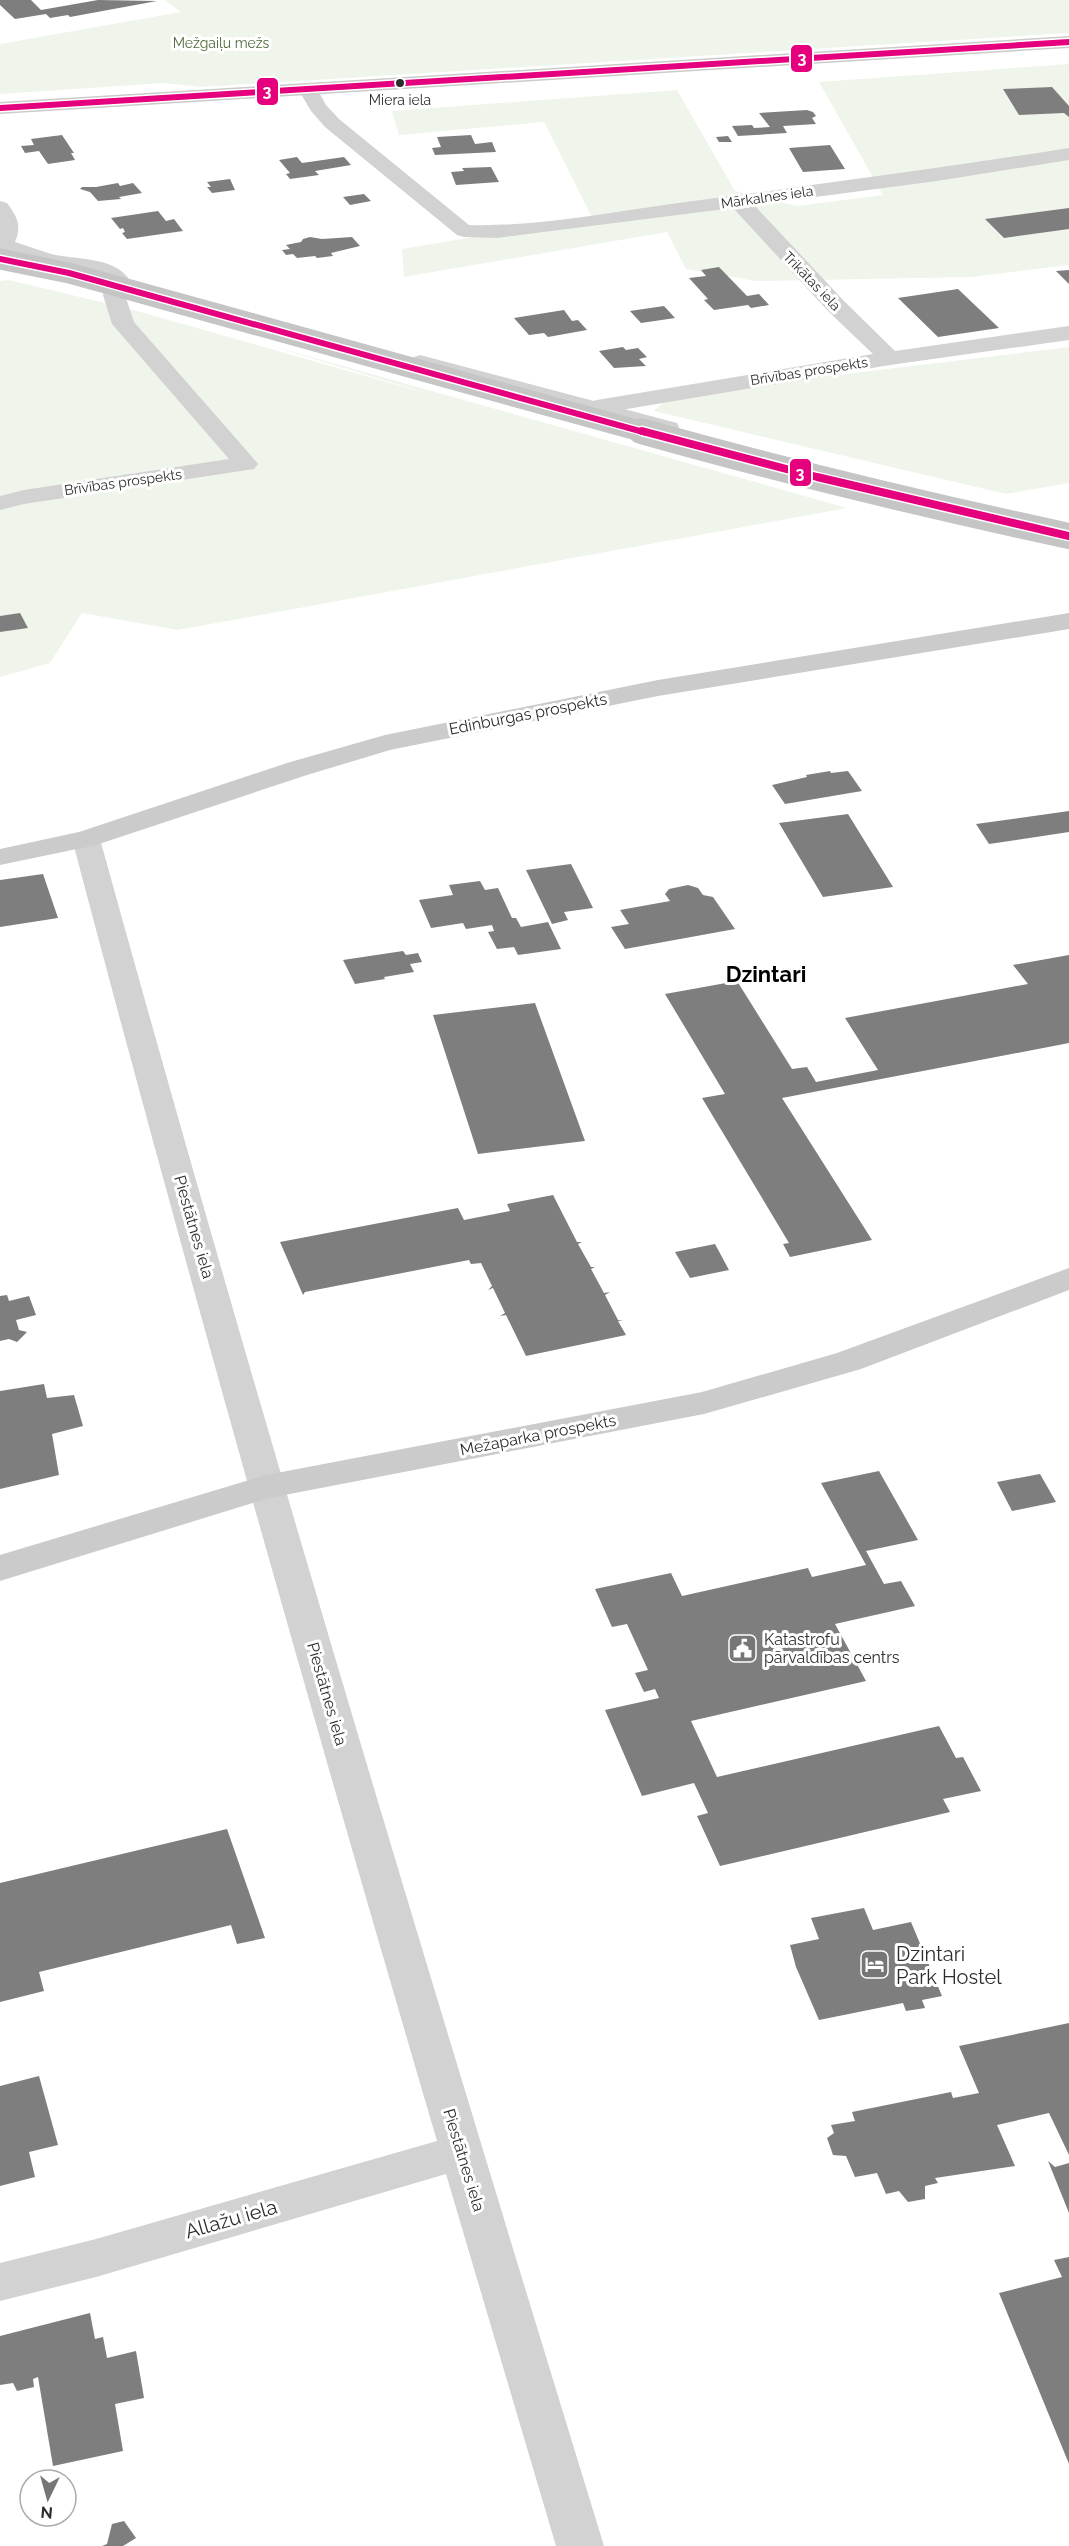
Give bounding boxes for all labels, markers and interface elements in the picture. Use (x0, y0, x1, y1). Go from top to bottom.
park label: Mežgaiļu mežs (173, 35, 270, 51)
line badge: 3 (790, 44, 813, 73)
text: 3 (798, 49, 807, 68)
line badge: 3 (256, 77, 279, 106)
marker: Miera iela (394, 77, 406, 89)
text: 3 (263, 82, 272, 101)
place label: Miera iela (369, 92, 431, 108)
street label: Mārkalnes iela (720, 183, 814, 211)
street label: Trikātas iela (780, 248, 844, 314)
street label: Brīvības prospekts (749, 354, 869, 388)
line badge: 3 (789, 458, 812, 487)
text: 3 (796, 464, 805, 483)
street label: Brīvības prospekts (63, 466, 183, 498)
street label: Edinburgas prospekts (447, 689, 609, 739)
district label: Dzintari (726, 961, 806, 987)
street label: Piestātnes iela (170, 1173, 218, 1281)
street label: Mežaparka prospekts (458, 1410, 618, 1459)
place label: Katastrofu pārvaldības centrs (764, 1630, 900, 1667)
public building icon: Katastrofu pārvaldības centrs (727, 1632, 759, 1664)
street label: Piestātnes iela (303, 1640, 351, 1748)
place label: Dzintari Park Hostel (896, 1942, 1002, 1989)
hotel icon: Dzintari Park Hostel (859, 1949, 891, 1981)
street label: Piestātnes iela (439, 2106, 489, 2214)
street label: Allažu iela (182, 2194, 280, 2244)
north arrow (18, 2468, 78, 2528)
text: N (40, 2502, 54, 2522)

